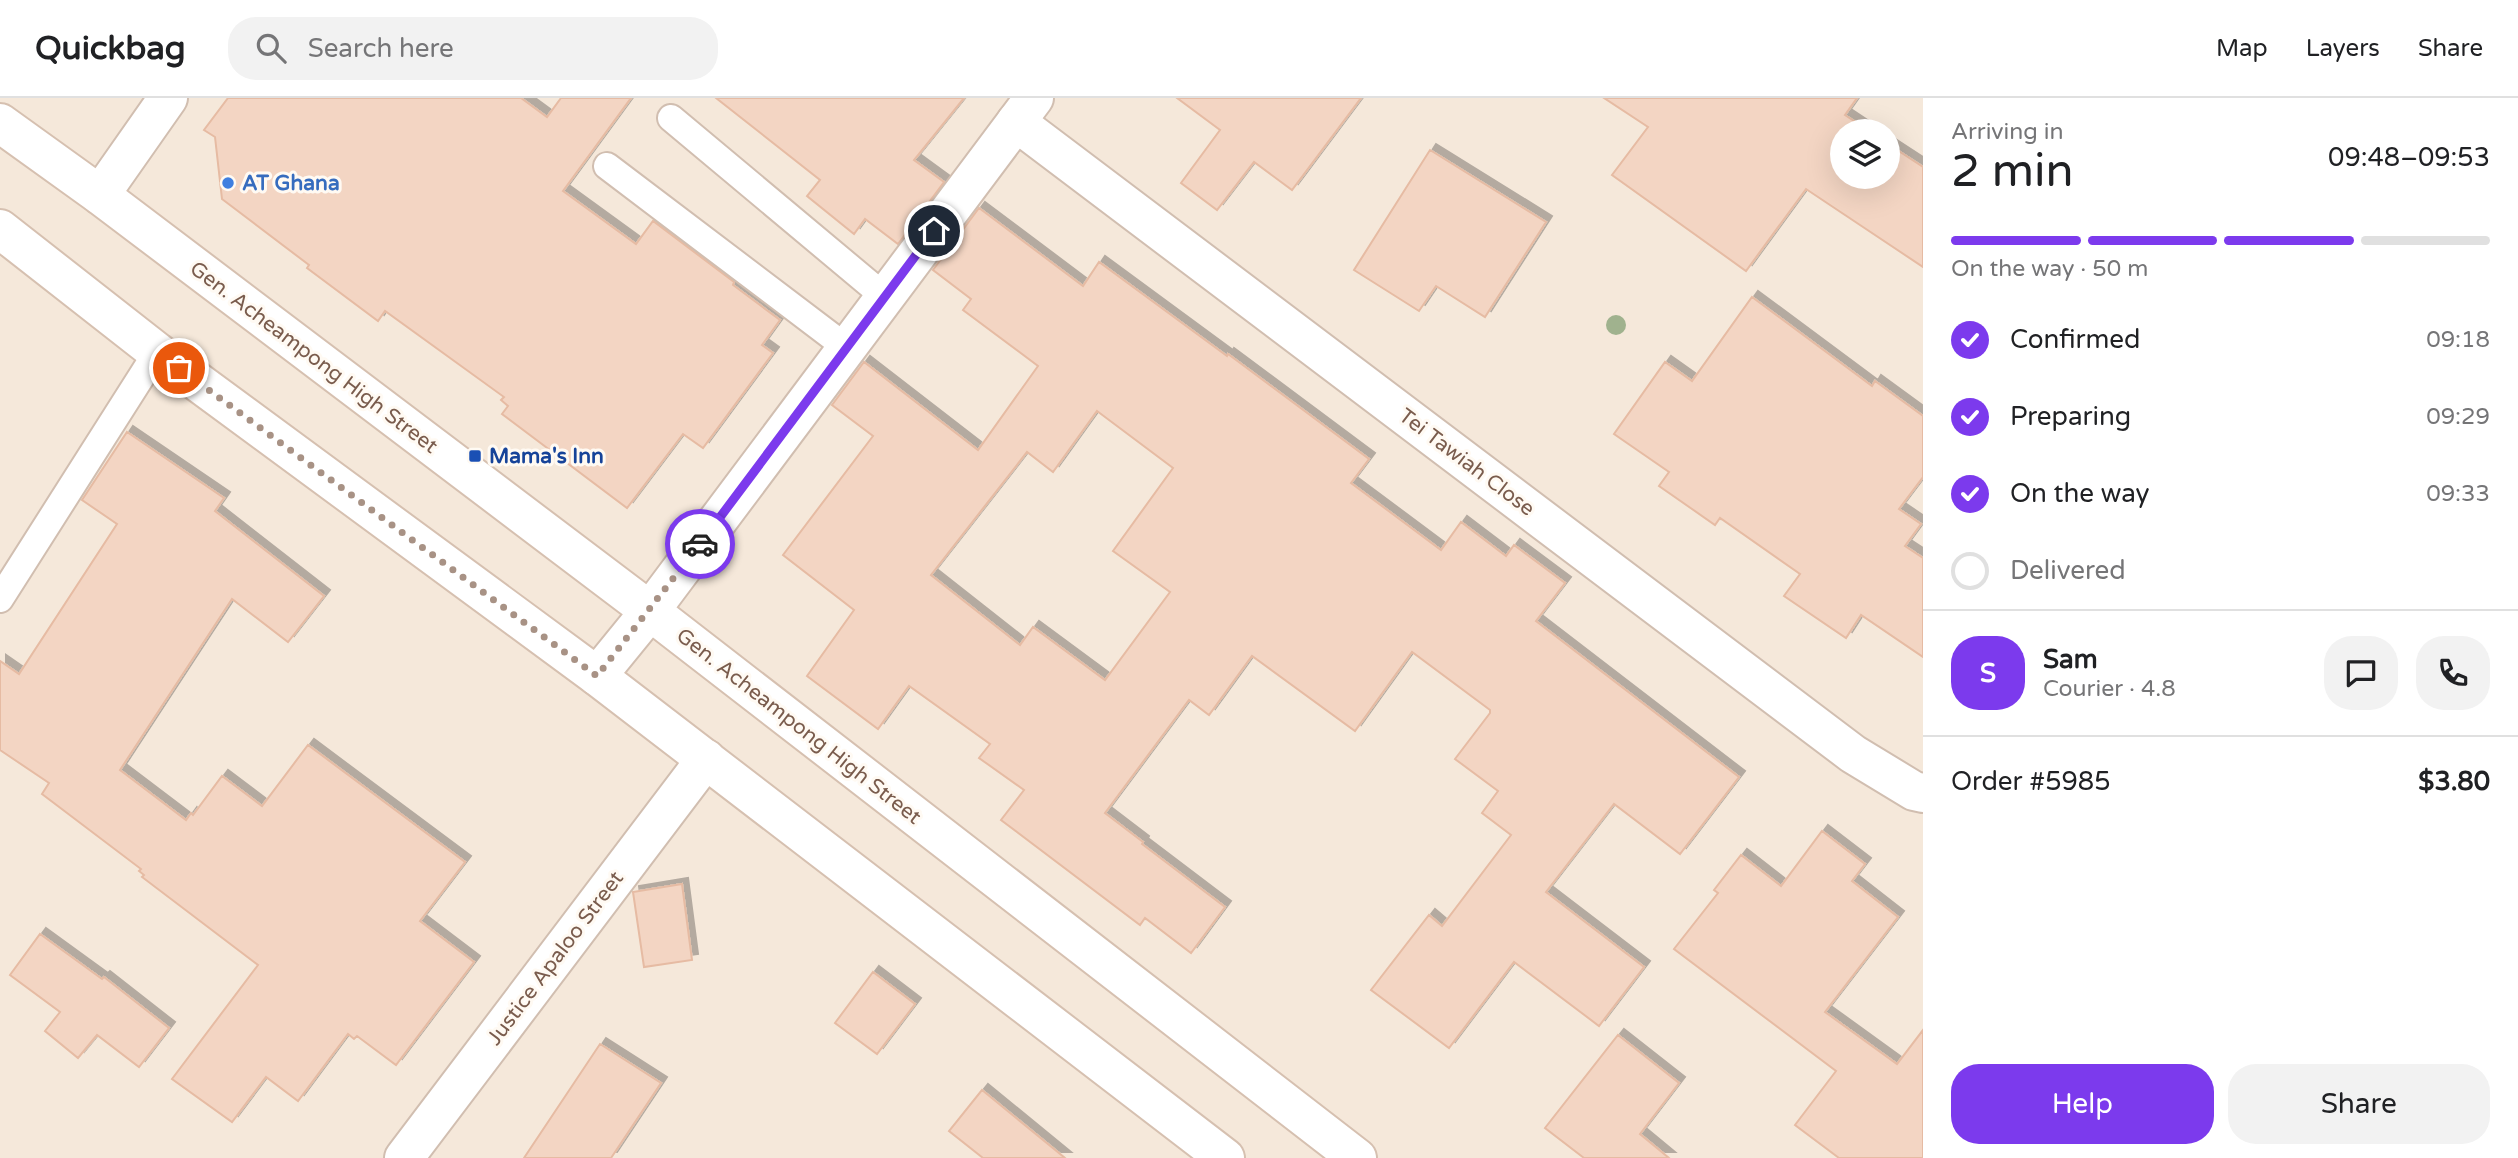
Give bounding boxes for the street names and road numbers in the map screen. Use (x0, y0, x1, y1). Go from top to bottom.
street label: Gen. Acheampong High Street (185, 256, 443, 459)
street label: Tei Tawiah Close (1394, 403, 1539, 522)
street label: Gen. Acheampong High Street (671, 623, 926, 830)
street label: Justice Apaloo Street (482, 866, 629, 1050)

